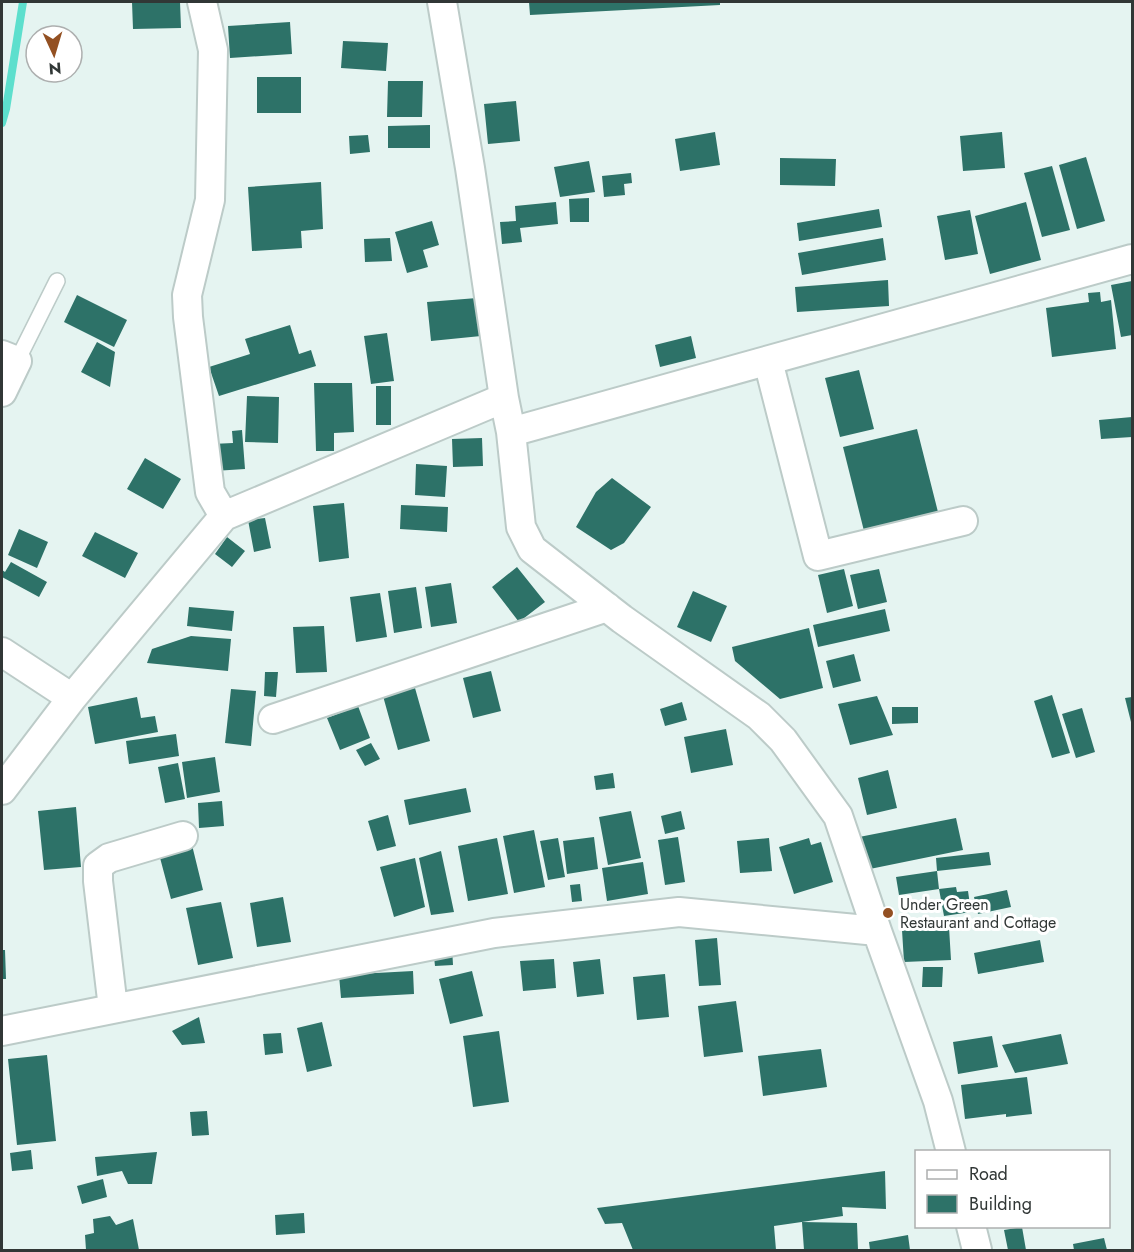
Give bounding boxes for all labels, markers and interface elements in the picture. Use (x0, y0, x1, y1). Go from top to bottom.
north arrow (24, 24, 84, 84)
text: N (48, 57, 62, 80)
place label: Under Green Restaurant and Cottage (900, 893, 1056, 934)
marker: Under Green Restaurant and Cottage (881, 906, 895, 920)
legend (915, 1150, 1110, 1228)
text: Road (969, 1161, 1008, 1187)
text: Building (969, 1191, 1032, 1217)

